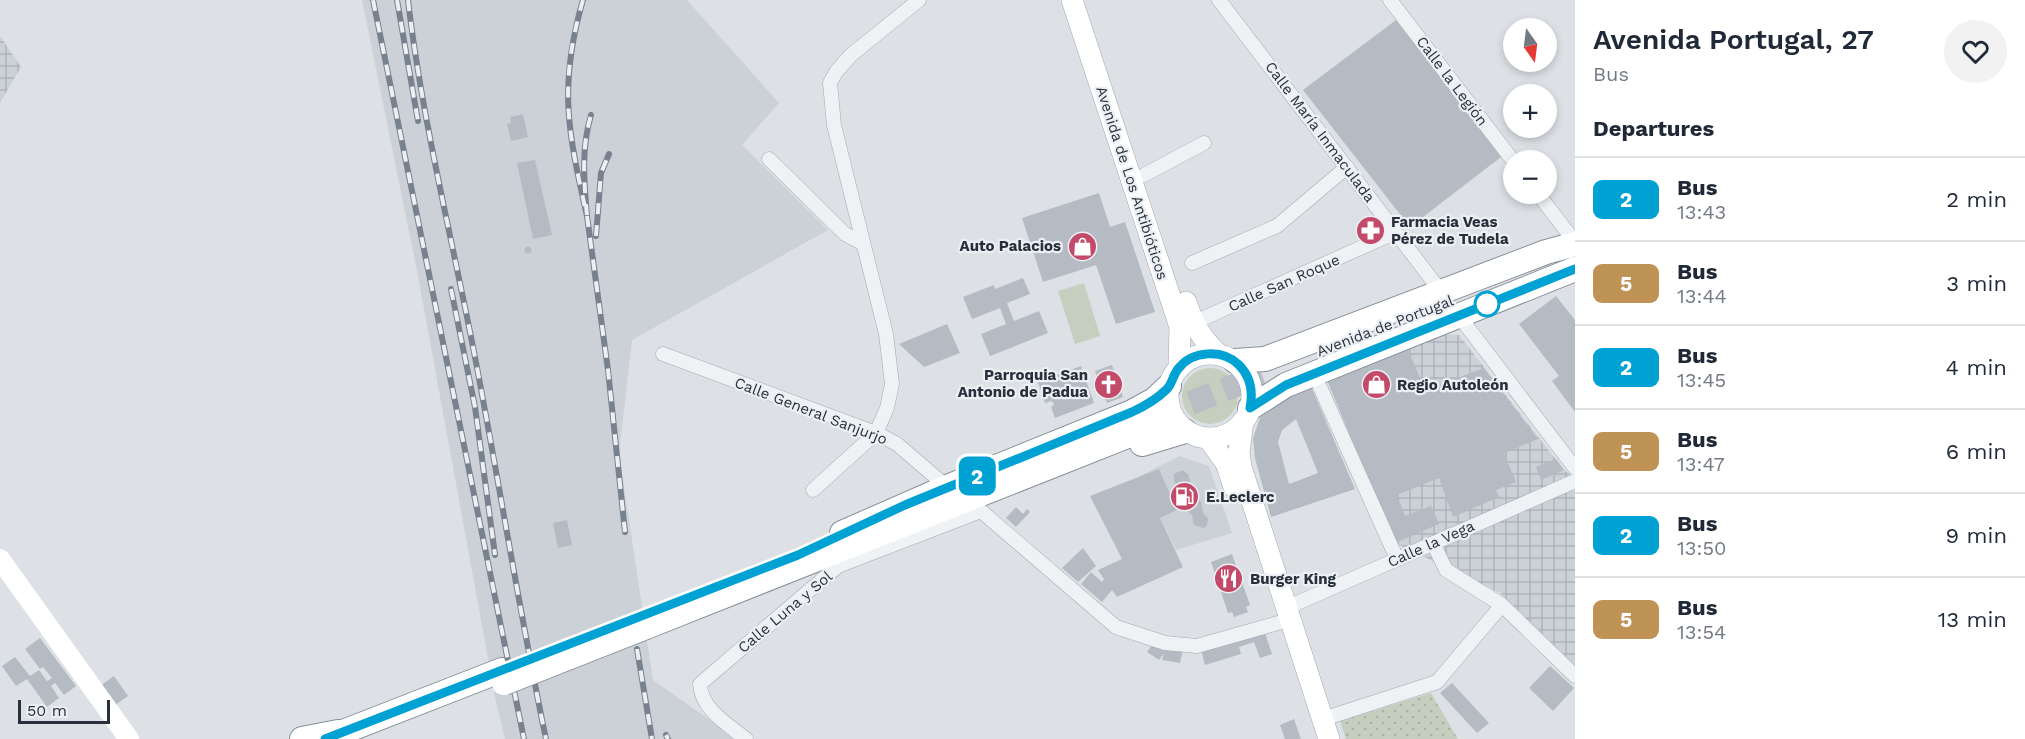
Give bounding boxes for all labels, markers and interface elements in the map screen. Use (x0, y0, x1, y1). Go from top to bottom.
north arrow (1503, 18, 1557, 72)
map controls (1503, 18, 1557, 204)
button: heart (1944, 20, 2007, 83)
text: Avenida Portugal, 27 (1593, 23, 1874, 56)
street label: Calle la Legión (1413, 33, 1491, 129)
street label: Calle María Inmaculada (1261, 58, 1379, 206)
text: Bus (1593, 62, 1629, 86)
street label: Avenida de Los Antibióticos (1092, 84, 1172, 282)
button: + (1503, 84, 1557, 138)
text: Departures (1593, 116, 1714, 141)
button: − (1503, 150, 1557, 204)
text: Bus (1677, 175, 1717, 200)
text: 2 (1620, 187, 1632, 212)
text: 2 min (1946, 187, 2007, 212)
text: 13:43 (1677, 200, 1726, 224)
place label: Farmacia Veas Pérez de Tudela (1391, 213, 1509, 248)
pharmacy icon: Farmacia Veas Pérez de Tudela (1354, 215, 1386, 247)
shop icon: Auto Palacios (1066, 230, 1098, 262)
place label: Auto Palacios (960, 237, 1061, 255)
street label: Calle San Roque (1225, 250, 1343, 316)
text: Bus (1677, 259, 1717, 284)
text: 5 (1620, 271, 1632, 296)
text: 3 min (1946, 271, 2007, 296)
text: 13:44 (1677, 284, 1727, 308)
street label: Avenida de Portugal (1314, 291, 1456, 360)
unlabelled marker (1474, 291, 1500, 317)
text: Bus (1677, 343, 1717, 368)
text: 2 (1620, 355, 1632, 380)
text: 4 min (1946, 355, 2007, 380)
place label: Parroquia San Antonio de Padua (958, 366, 1088, 401)
church icon: Parroquia San Antonio de Padua (1093, 368, 1125, 400)
text: 13:45 (1677, 368, 1726, 392)
shop icon: Regio Autoleón (1360, 369, 1392, 401)
street label: Calle General Sanjurjo (732, 374, 890, 448)
place label: Regio Autoleón (1397, 376, 1508, 394)
text: Bus (1677, 427, 1717, 452)
text: 5 (1620, 439, 1632, 464)
text: 6 min (1946, 439, 2007, 464)
text: 13:47 (1677, 452, 1725, 476)
line badge: 2 (958, 456, 996, 496)
text: 2 (971, 464, 983, 489)
fuel station icon: E.Leclerc (1169, 481, 1201, 513)
place label: E.Leclerc (1206, 488, 1275, 506)
text: Bus (1677, 511, 1717, 536)
street label: Calle la Vega (1385, 517, 1478, 571)
text: 2 (1620, 523, 1632, 548)
text: 9 min (1945, 523, 2007, 548)
text: 13:50 (1677, 536, 1726, 560)
restaurant icon: Burger King (1213, 563, 1245, 595)
street label: Calle Luna y Sol (734, 567, 836, 657)
place label: Burger King (1250, 570, 1337, 588)
text: Bus (1677, 595, 1717, 620)
text: 5 (1620, 607, 1632, 632)
text: 13 min (1938, 607, 2007, 632)
text: 13:54 (1677, 620, 1726, 644)
scale bar (18, 697, 110, 724)
text: 50 m (27, 701, 67, 720)

